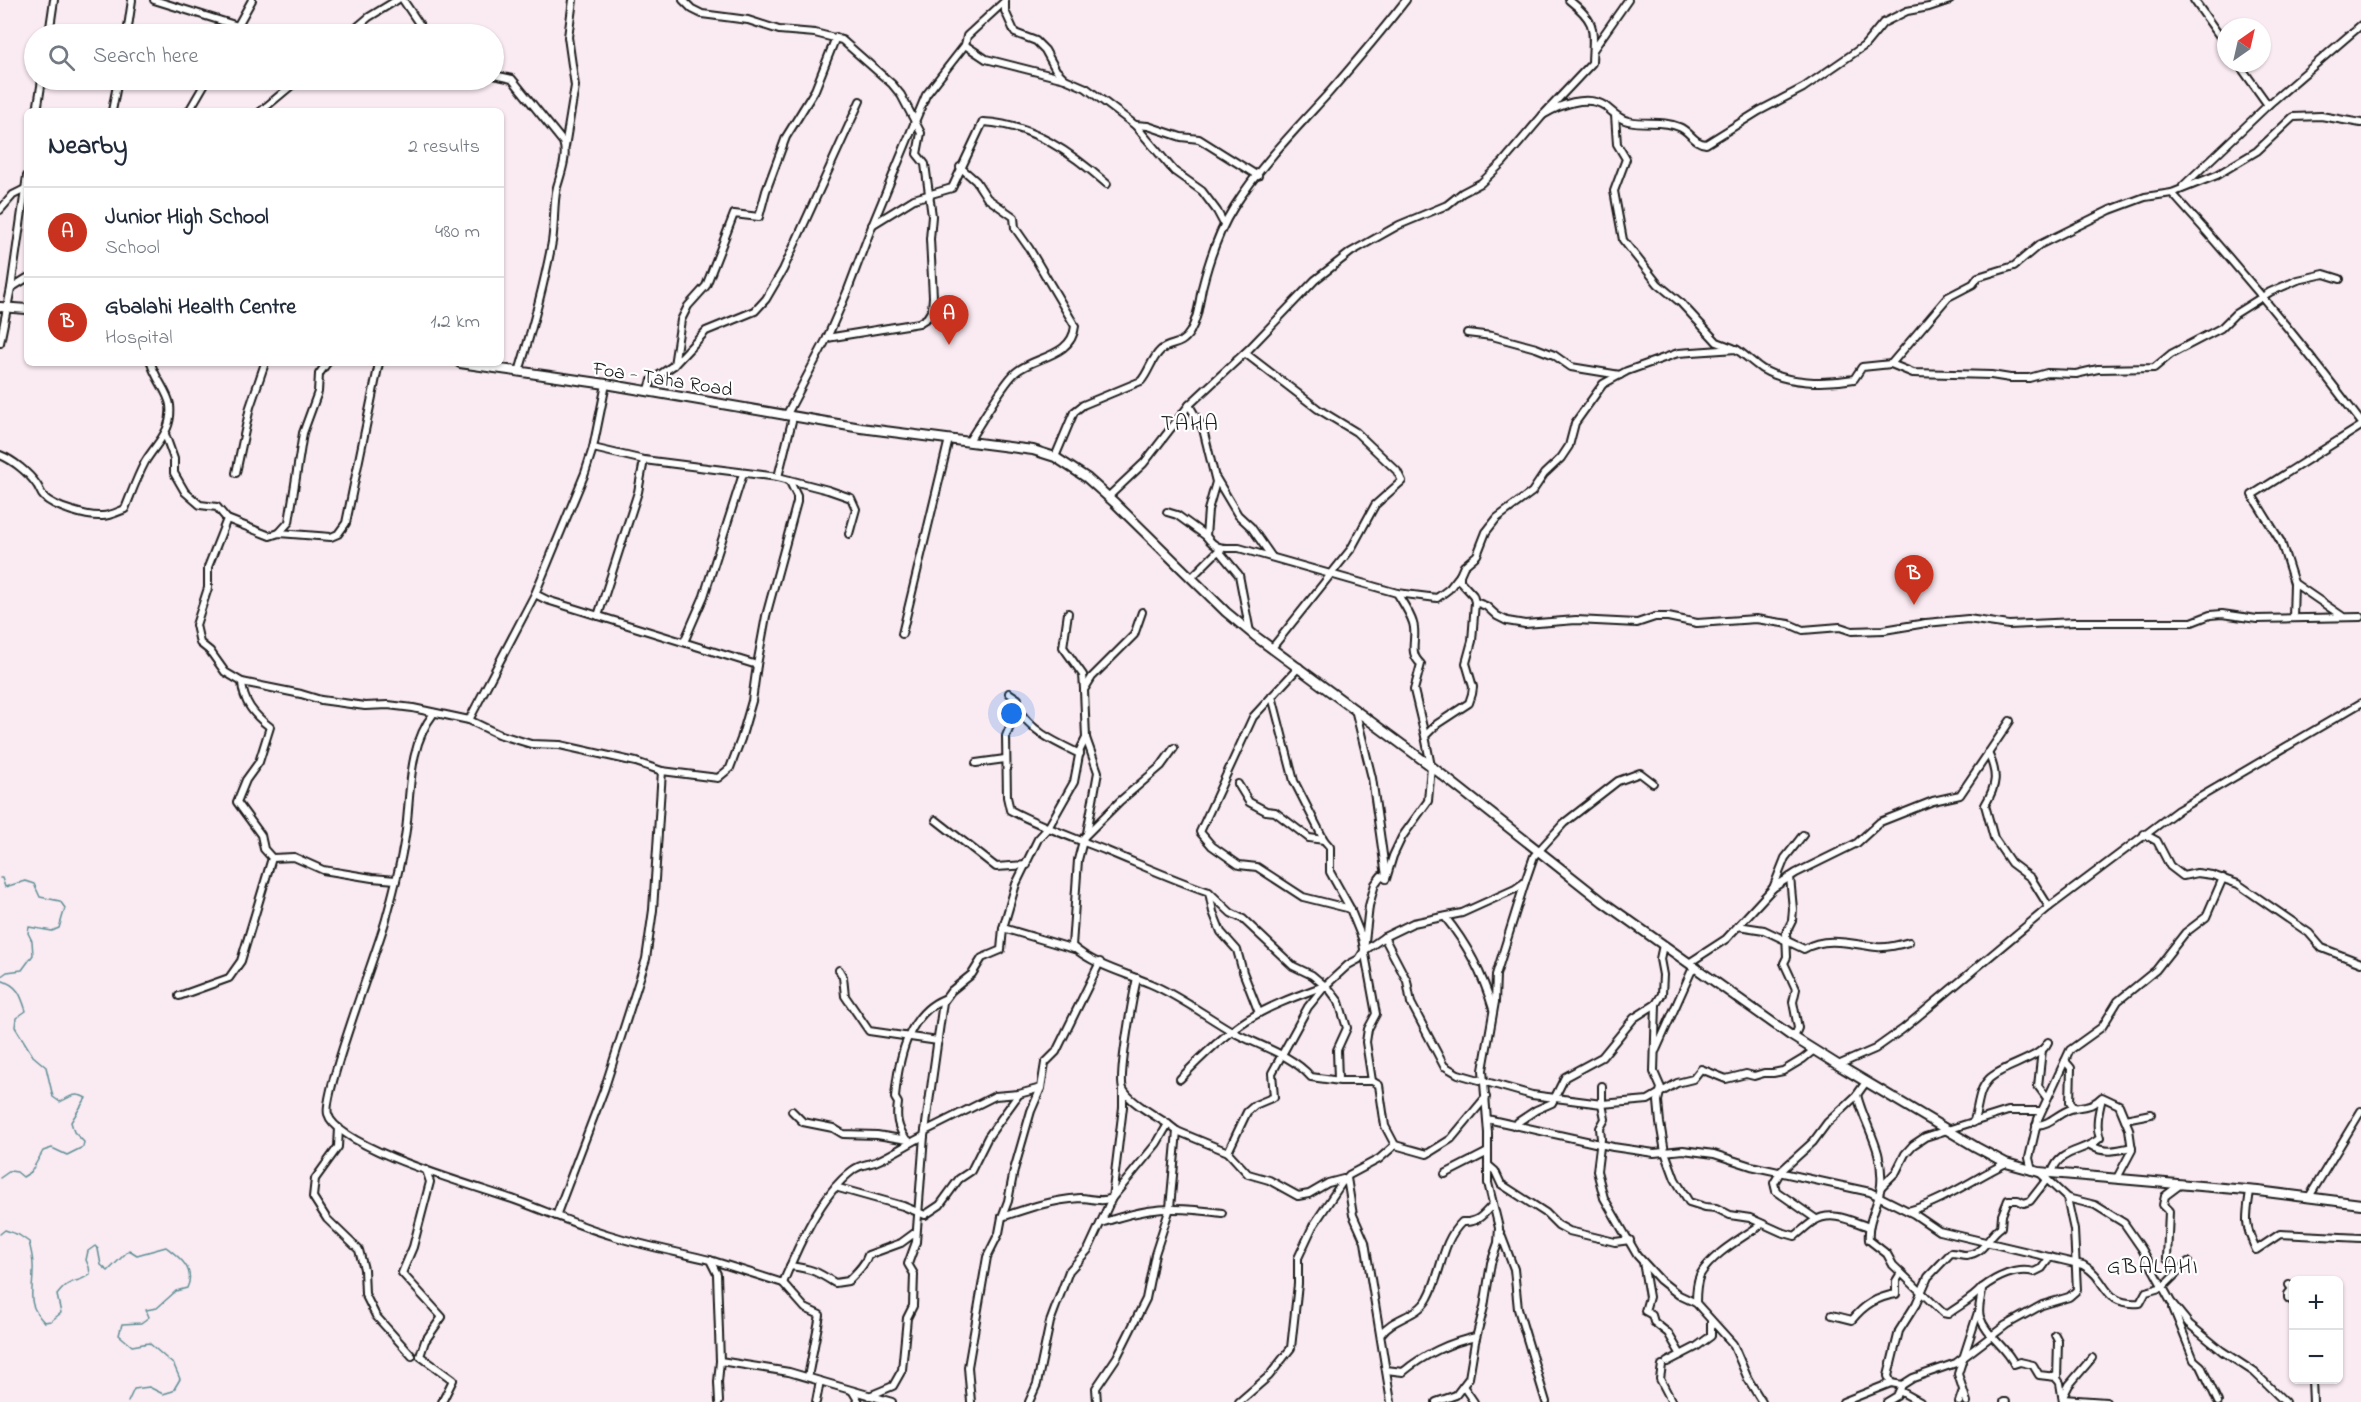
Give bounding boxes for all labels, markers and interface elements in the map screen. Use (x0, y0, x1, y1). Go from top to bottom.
north arrow (2217, 18, 2271, 72)
search box (24, 24, 504, 90)
icon: search (45, 41, 78, 74)
text: Search here (93, 41, 198, 73)
text: Nearby (48, 128, 127, 166)
text: 2 results (408, 133, 480, 162)
text: Junior High School (105, 202, 269, 234)
text: A (61, 218, 74, 247)
text: 480 m (435, 218, 480, 247)
text: School (105, 234, 160, 263)
text: Gbalahi Health Centre (105, 292, 296, 324)
pin: A (930, 296, 968, 345)
text: B (61, 308, 74, 337)
text: 1.2 km (430, 308, 480, 337)
text: Hospital (105, 324, 173, 353)
street label: Foa - Taha Road (590, 355, 734, 406)
district label: TAHA (1161, 409, 1219, 441)
pin: B (1894, 556, 1934, 605)
your location (997, 699, 1026, 728)
district label: GBALAHI (2107, 1252, 2199, 1284)
map controls (2289, 1276, 2343, 1384)
button: + (2289, 1276, 2343, 1330)
button: − (2289, 1330, 2343, 1384)

